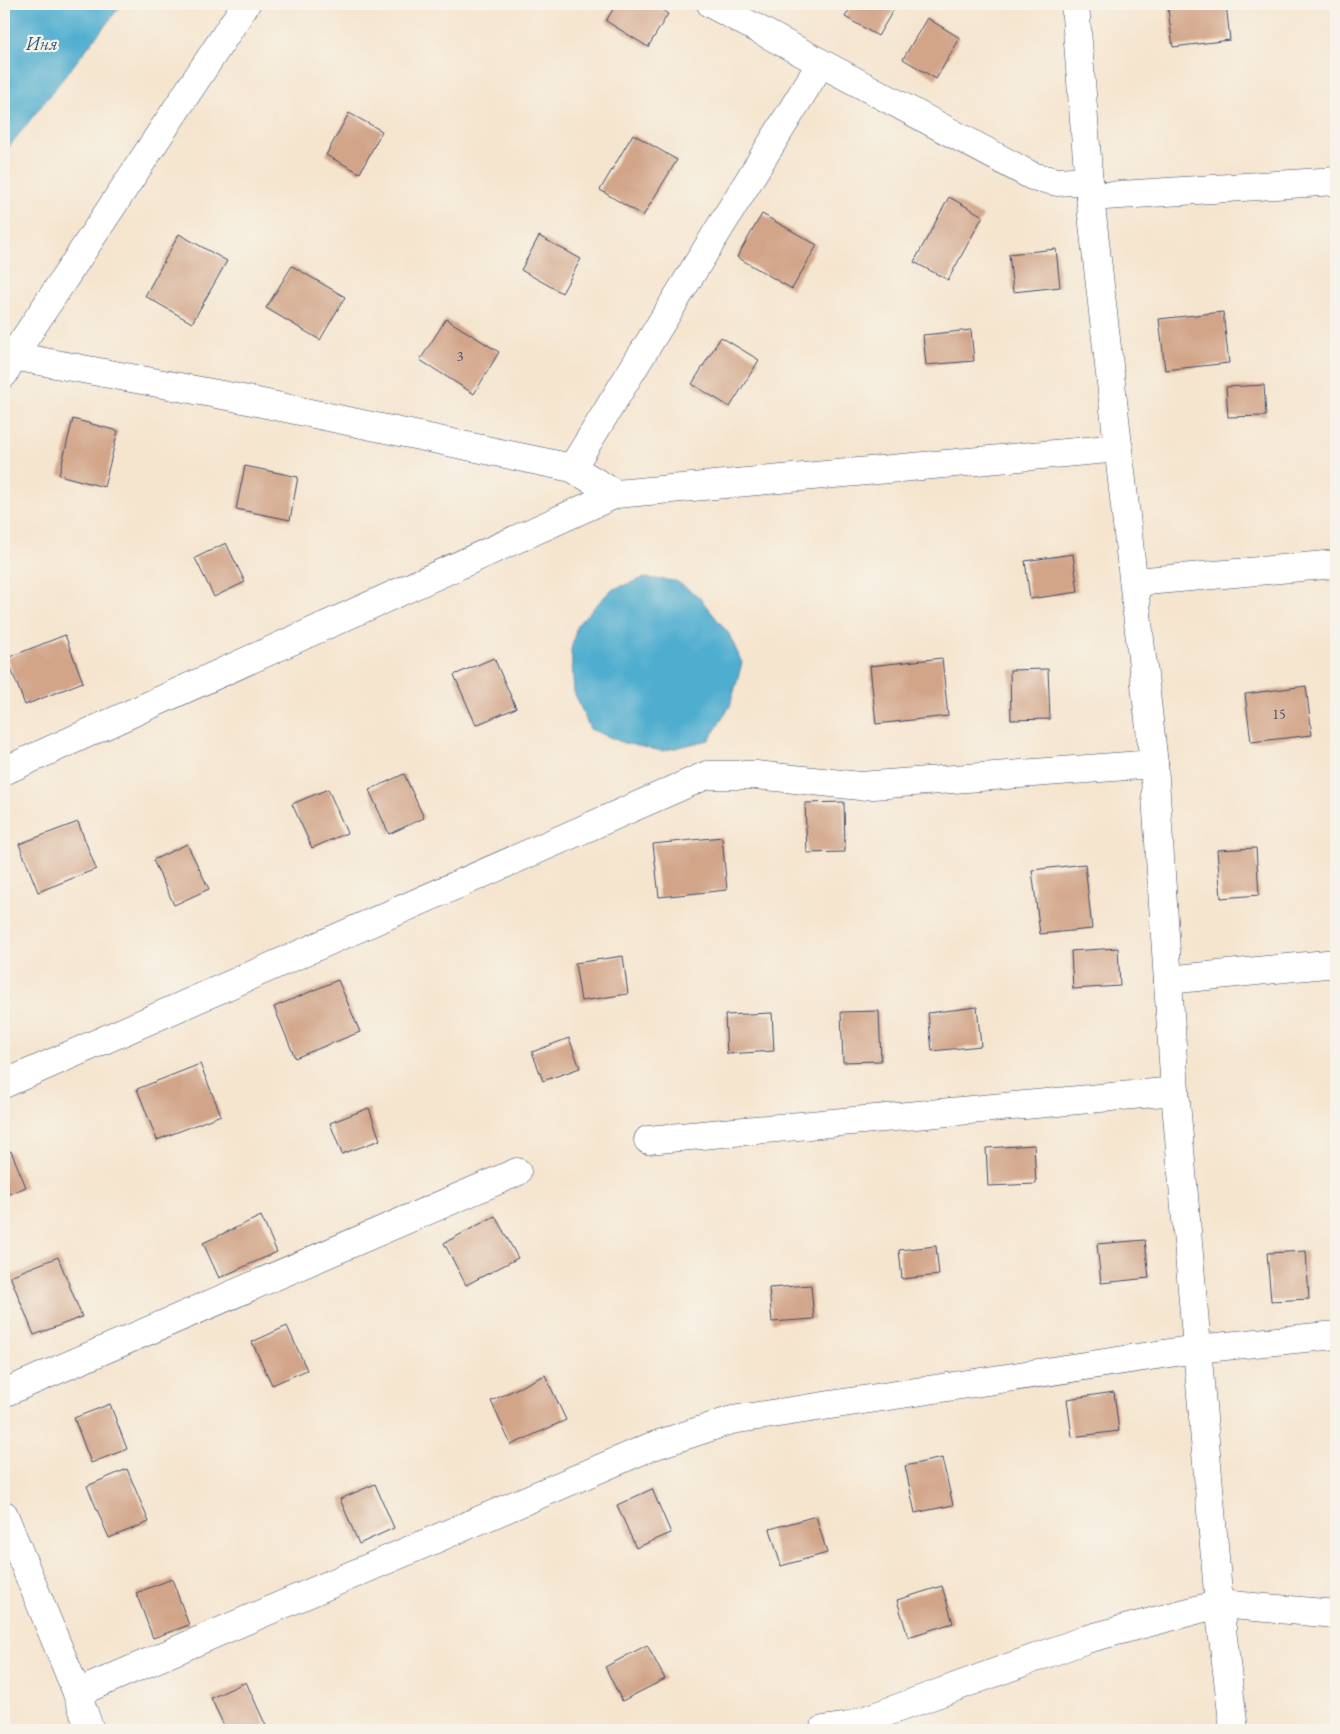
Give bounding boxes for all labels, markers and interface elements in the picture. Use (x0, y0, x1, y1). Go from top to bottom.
water label: Иня (25, 32, 58, 55)
house number: 3 (457, 347, 464, 365)
house number: 15 (1272, 705, 1286, 723)

